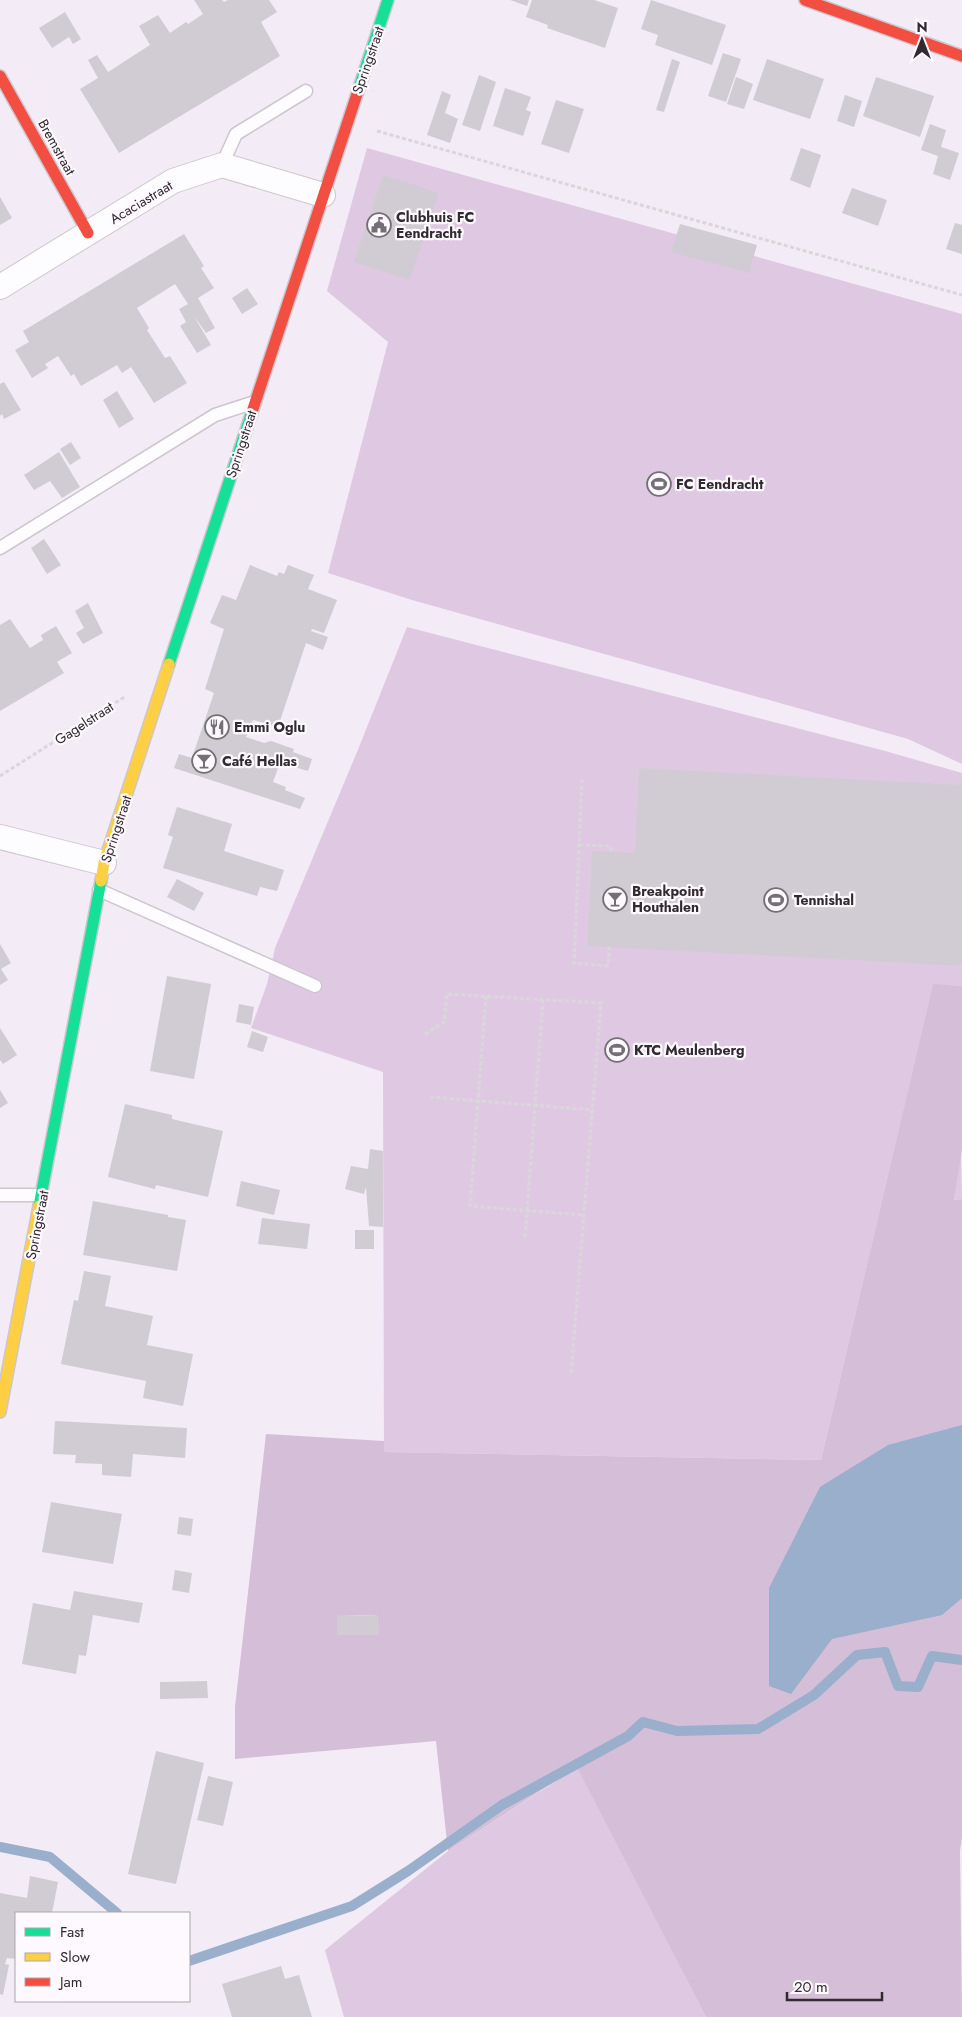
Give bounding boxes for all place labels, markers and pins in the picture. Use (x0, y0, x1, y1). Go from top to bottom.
place label: Clubhuis FC Eendracht (396, 207, 474, 243)
public building icon: Clubhuis FC Eendracht (366, 212, 392, 238)
sports icon: FC Eendracht (646, 471, 672, 497)
place label: FC Eendracht (676, 474, 764, 494)
restaurant icon: Emmi Oglu (204, 714, 230, 740)
place label: Emmi Oglu (234, 717, 305, 737)
bar icon: Café Hellas (191, 748, 217, 774)
place label: Café Hellas (222, 751, 298, 771)
place label: Breakpoint Houthalen (632, 881, 704, 917)
bar icon: Breakpoint Houthalen (602, 886, 628, 912)
sports icon: Tennishal (763, 887, 789, 913)
place label: Tennishal (794, 890, 854, 910)
sports icon: KTC Meulenberg (604, 1037, 630, 1063)
place label: KTC Meulenberg (634, 1040, 745, 1060)

